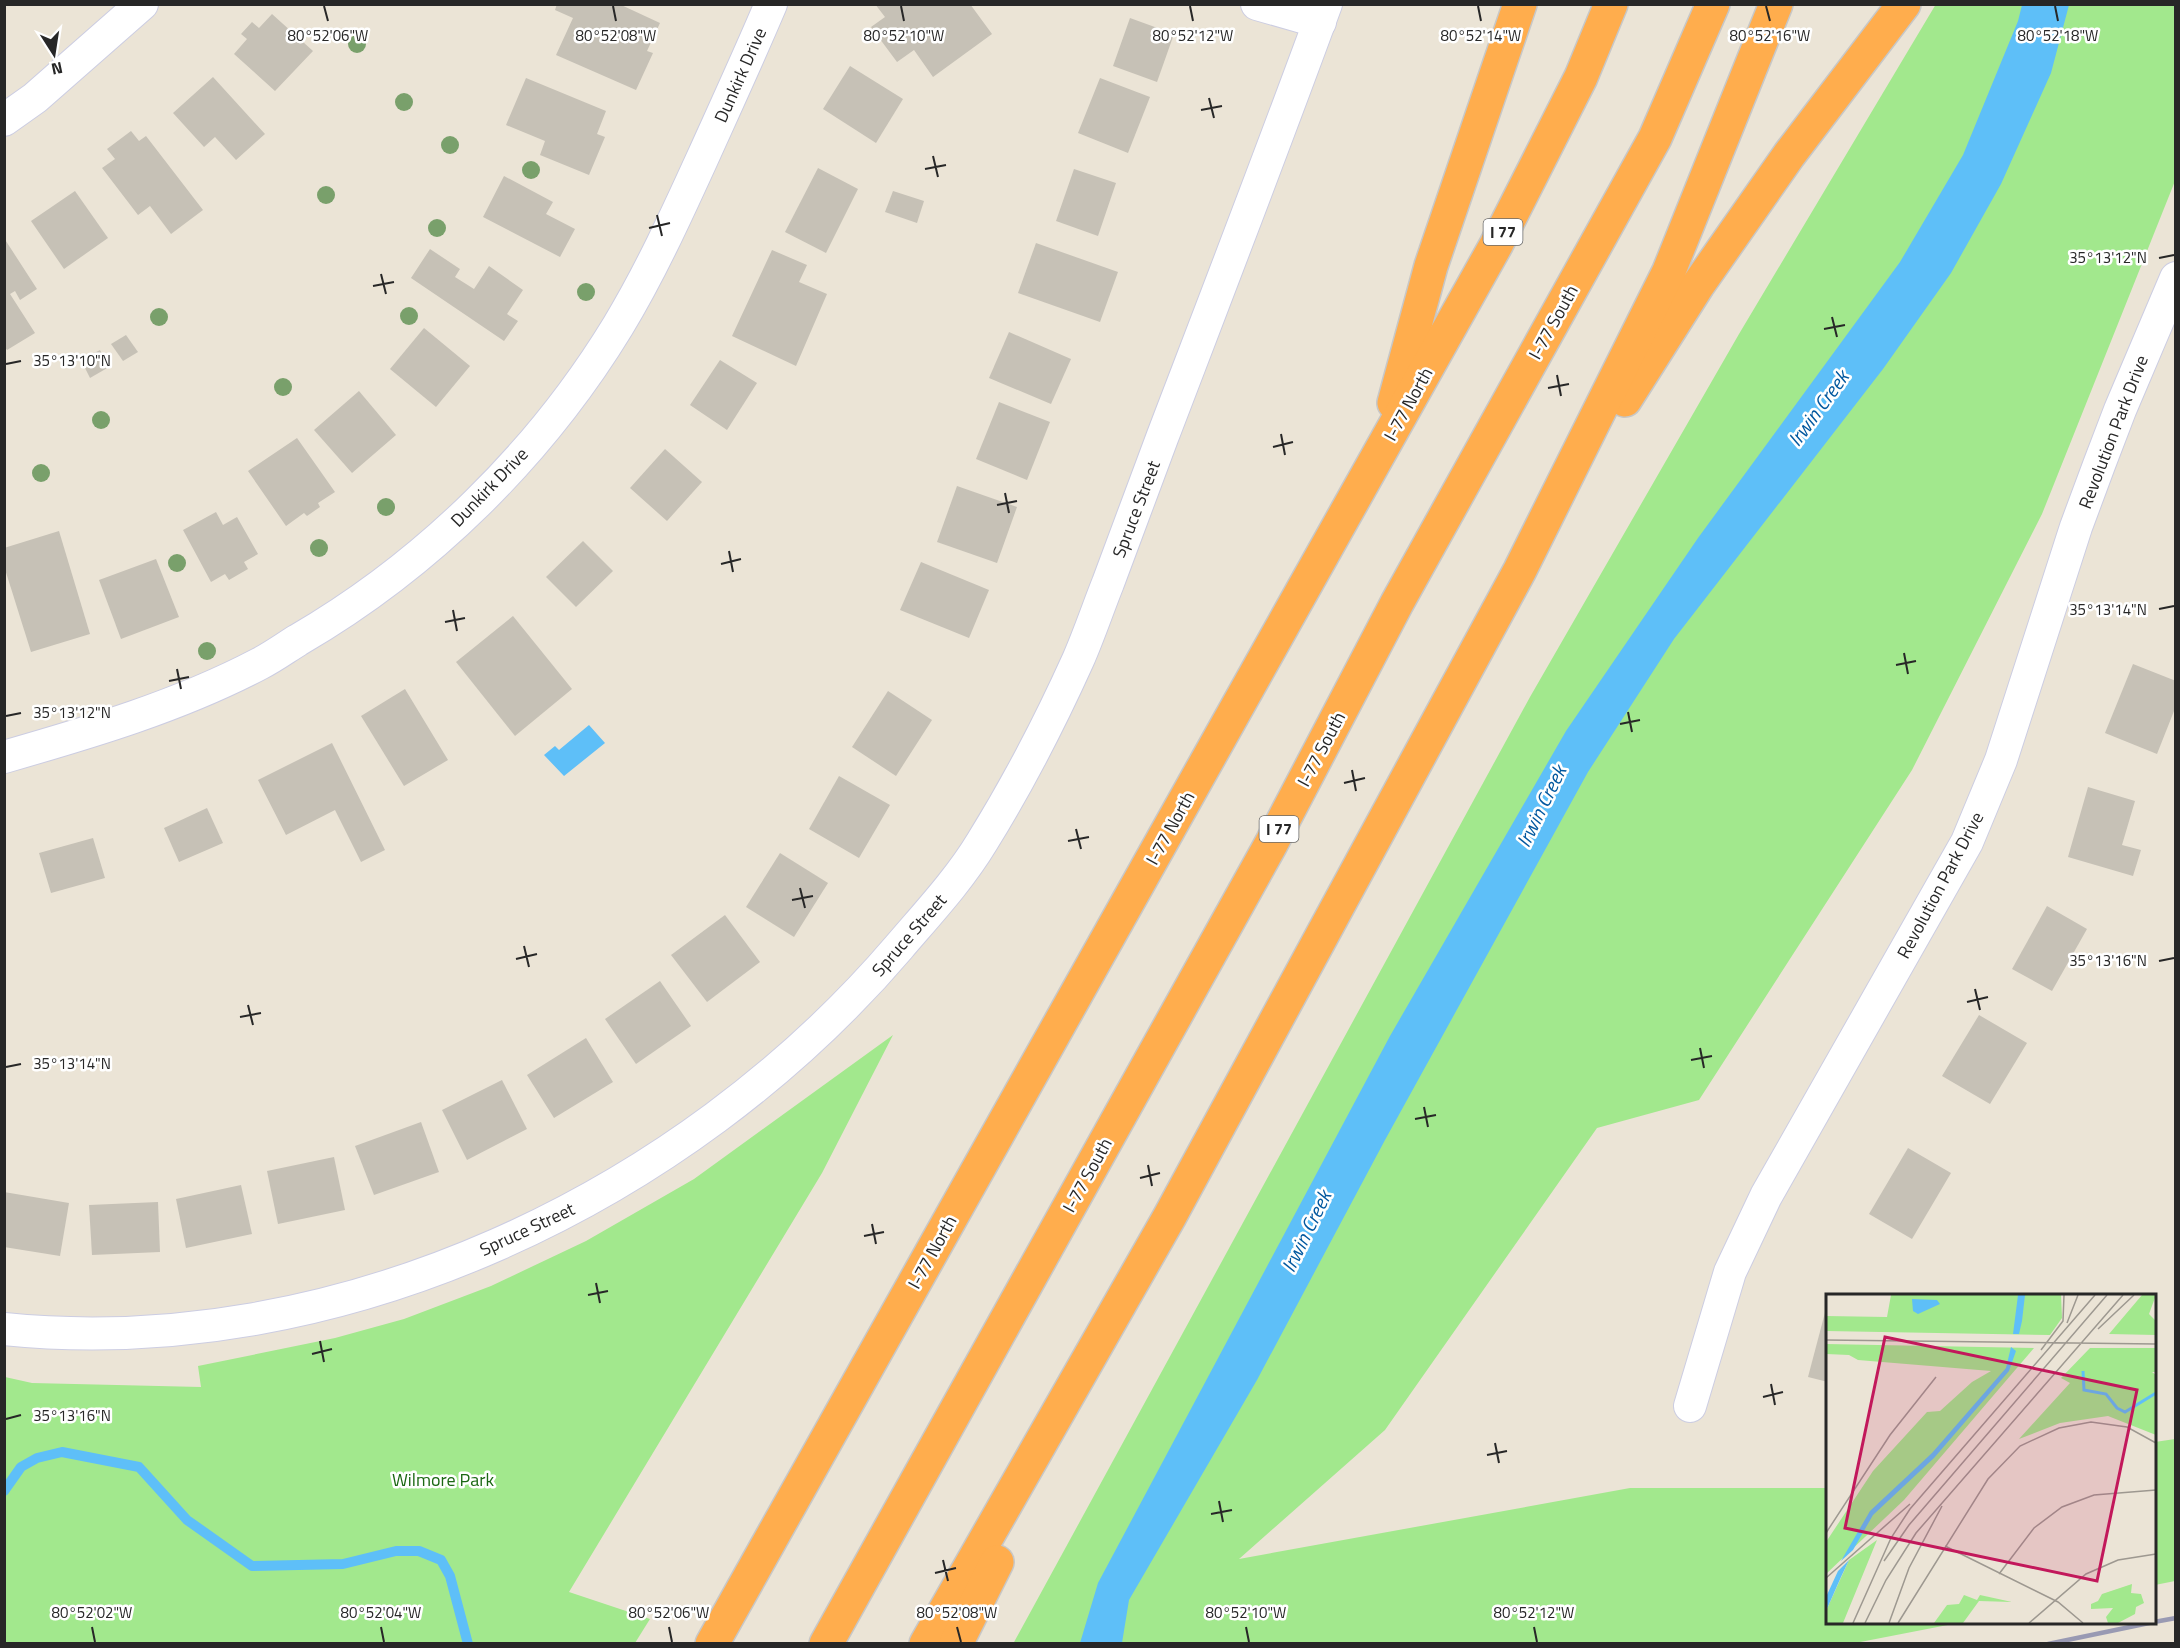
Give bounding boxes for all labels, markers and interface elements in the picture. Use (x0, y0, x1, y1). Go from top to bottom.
street label: Dunkirk Drive (707, 23, 773, 127)
north arrow (24, 24, 84, 84)
text: 80°52'06"W (288, 24, 368, 47)
text: 80°52'08"W (576, 24, 656, 47)
text: 80°52'10"W (864, 24, 944, 47)
text: 80°52'12"W (1153, 24, 1233, 47)
text: 80°52'14"W (1441, 24, 1521, 47)
text: 80°52'16"W (1730, 24, 1810, 47)
text: 80°52'18"W (2018, 24, 2098, 47)
text: N (49, 56, 65, 82)
road number: I 77 (1484, 219, 1522, 245)
text: 35°13'12"N (2069, 246, 2147, 269)
street label: I-77 South (1522, 280, 1584, 364)
text: 35°13'10"N (33, 349, 111, 372)
street label: Revolution Park Drive (2071, 351, 2155, 513)
street label: I-77 North (1377, 362, 1439, 446)
water label: Irwin Creek (1780, 362, 1858, 453)
street label: Dunkirk Drive (444, 441, 534, 533)
street label: Spruce Street (1105, 456, 1167, 562)
text: 35°13'14"N (2069, 598, 2147, 621)
text: 35°13'12"N (33, 701, 111, 724)
street label: I-77 South (1290, 707, 1352, 791)
water label: Irwin Creek (1508, 758, 1575, 852)
street label: I-77 North (1139, 786, 1201, 870)
street label: Revolution Park Drive (1890, 807, 1990, 963)
road number: I 77 (1260, 816, 1298, 842)
street label: Spruce Street (865, 887, 953, 982)
text: 35°13'16"N (2069, 949, 2147, 972)
text: 35°13'14"N (33, 1052, 111, 1075)
street label: I-77 South (1056, 1133, 1118, 1217)
water label: Irwin Creek (1273, 1183, 1340, 1277)
street label: Spruce Street (475, 1195, 580, 1263)
street label: I-77 North (901, 1210, 963, 1294)
inset map (1826, 1294, 2156, 1624)
text: 35°13'16"N (33, 1404, 111, 1427)
park label: Wilmore Park (392, 1466, 494, 1493)
text: 80°52'02"W (52, 1601, 132, 1624)
text: 80°52'04"W (341, 1601, 421, 1624)
text: 80°52'06"W (629, 1601, 709, 1624)
text: 80°52'08"W (917, 1601, 997, 1624)
text: 80°52'10"W (1206, 1601, 1286, 1624)
text: 80°52'12"W (1494, 1601, 1574, 1624)

